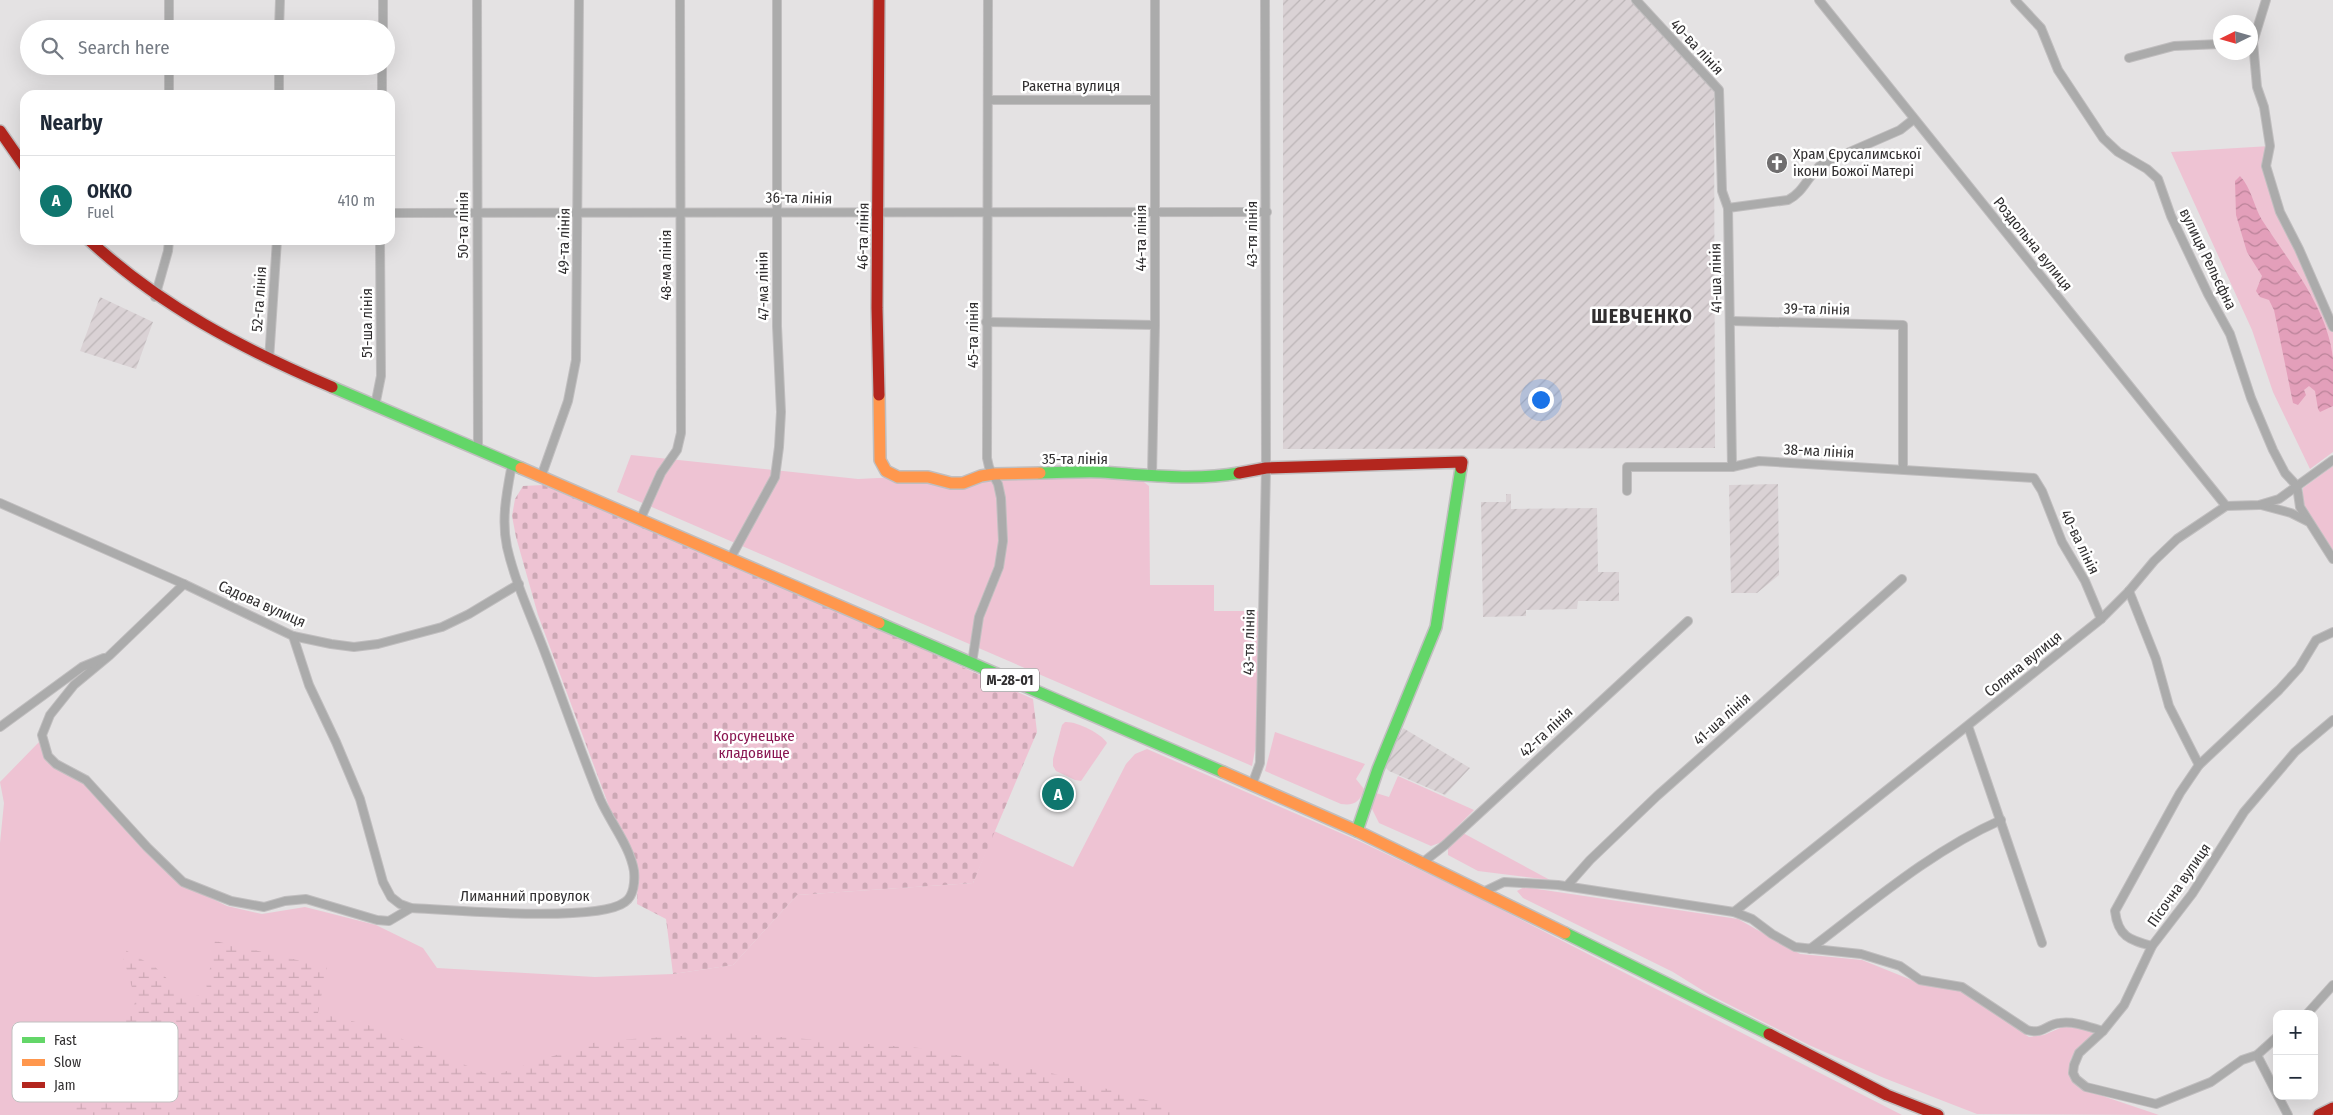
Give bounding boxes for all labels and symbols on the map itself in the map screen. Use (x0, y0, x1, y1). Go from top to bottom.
street label: 40-ва лінія (1667, 15, 1727, 79)
north arrow (2213, 15, 2258, 60)
street label: Ракетна вулиця (1022, 77, 1120, 95)
place label: Храм Єрусалимської ікони Божої Матері (1793, 145, 1922, 180)
church icon: Храм Єрусалимської ікони Божої Матері (1765, 151, 1789, 175)
street label: 36-та лінія (766, 188, 832, 208)
street label: 50-та лінія (454, 191, 472, 259)
street label: Роздольна вулиця (1990, 194, 2076, 294)
street label: 43-тя лінія (1243, 201, 1261, 267)
street label: 46-та лінія (853, 202, 873, 270)
street label: 44-та лінія (1132, 205, 1150, 271)
street label: вулиця Рельєфна (2176, 205, 2240, 313)
street label: 49-та лінія (554, 208, 574, 274)
street label: 48-ма лінія (657, 230, 675, 301)
street label: 41-ша лінія (1706, 243, 1726, 313)
street label: 47-ма лінія (753, 251, 773, 321)
street label: 52-га лінія (248, 266, 270, 332)
street label: 51-ша лінія (358, 288, 376, 358)
street label: 39-та лінія (1784, 299, 1850, 319)
street label: 45-та лінія (964, 302, 982, 368)
district label: ШЕВЧЕНКО (1591, 304, 1693, 328)
your location (1528, 387, 1554, 413)
street label: 38-ма лінія (1783, 440, 1855, 462)
street label: 35-та лінія (1042, 450, 1108, 468)
street label: 40-ва лінія (2057, 507, 2103, 577)
street label: Садова вулиця (216, 577, 308, 631)
street label: 43-тя лінія (1239, 609, 1259, 675)
street label: Соляна вулиця (1981, 627, 2065, 701)
road number: М-28-01 (981, 668, 1039, 692)
street label: 41-ша лінія (1690, 689, 1754, 749)
street label: 42-га лінія (1516, 703, 1576, 761)
park label: Корсунецьке кладовище (713, 727, 795, 762)
pin: A (1042, 775, 1074, 813)
street label: Пісочна вулиця (2143, 840, 2215, 930)
street label: Лиманний провулок (460, 887, 590, 905)
legend (12, 1022, 178, 1102)
text: Fast (54, 1032, 77, 1049)
text: Slow (54, 1054, 81, 1071)
text: Jam (54, 1077, 75, 1094)

